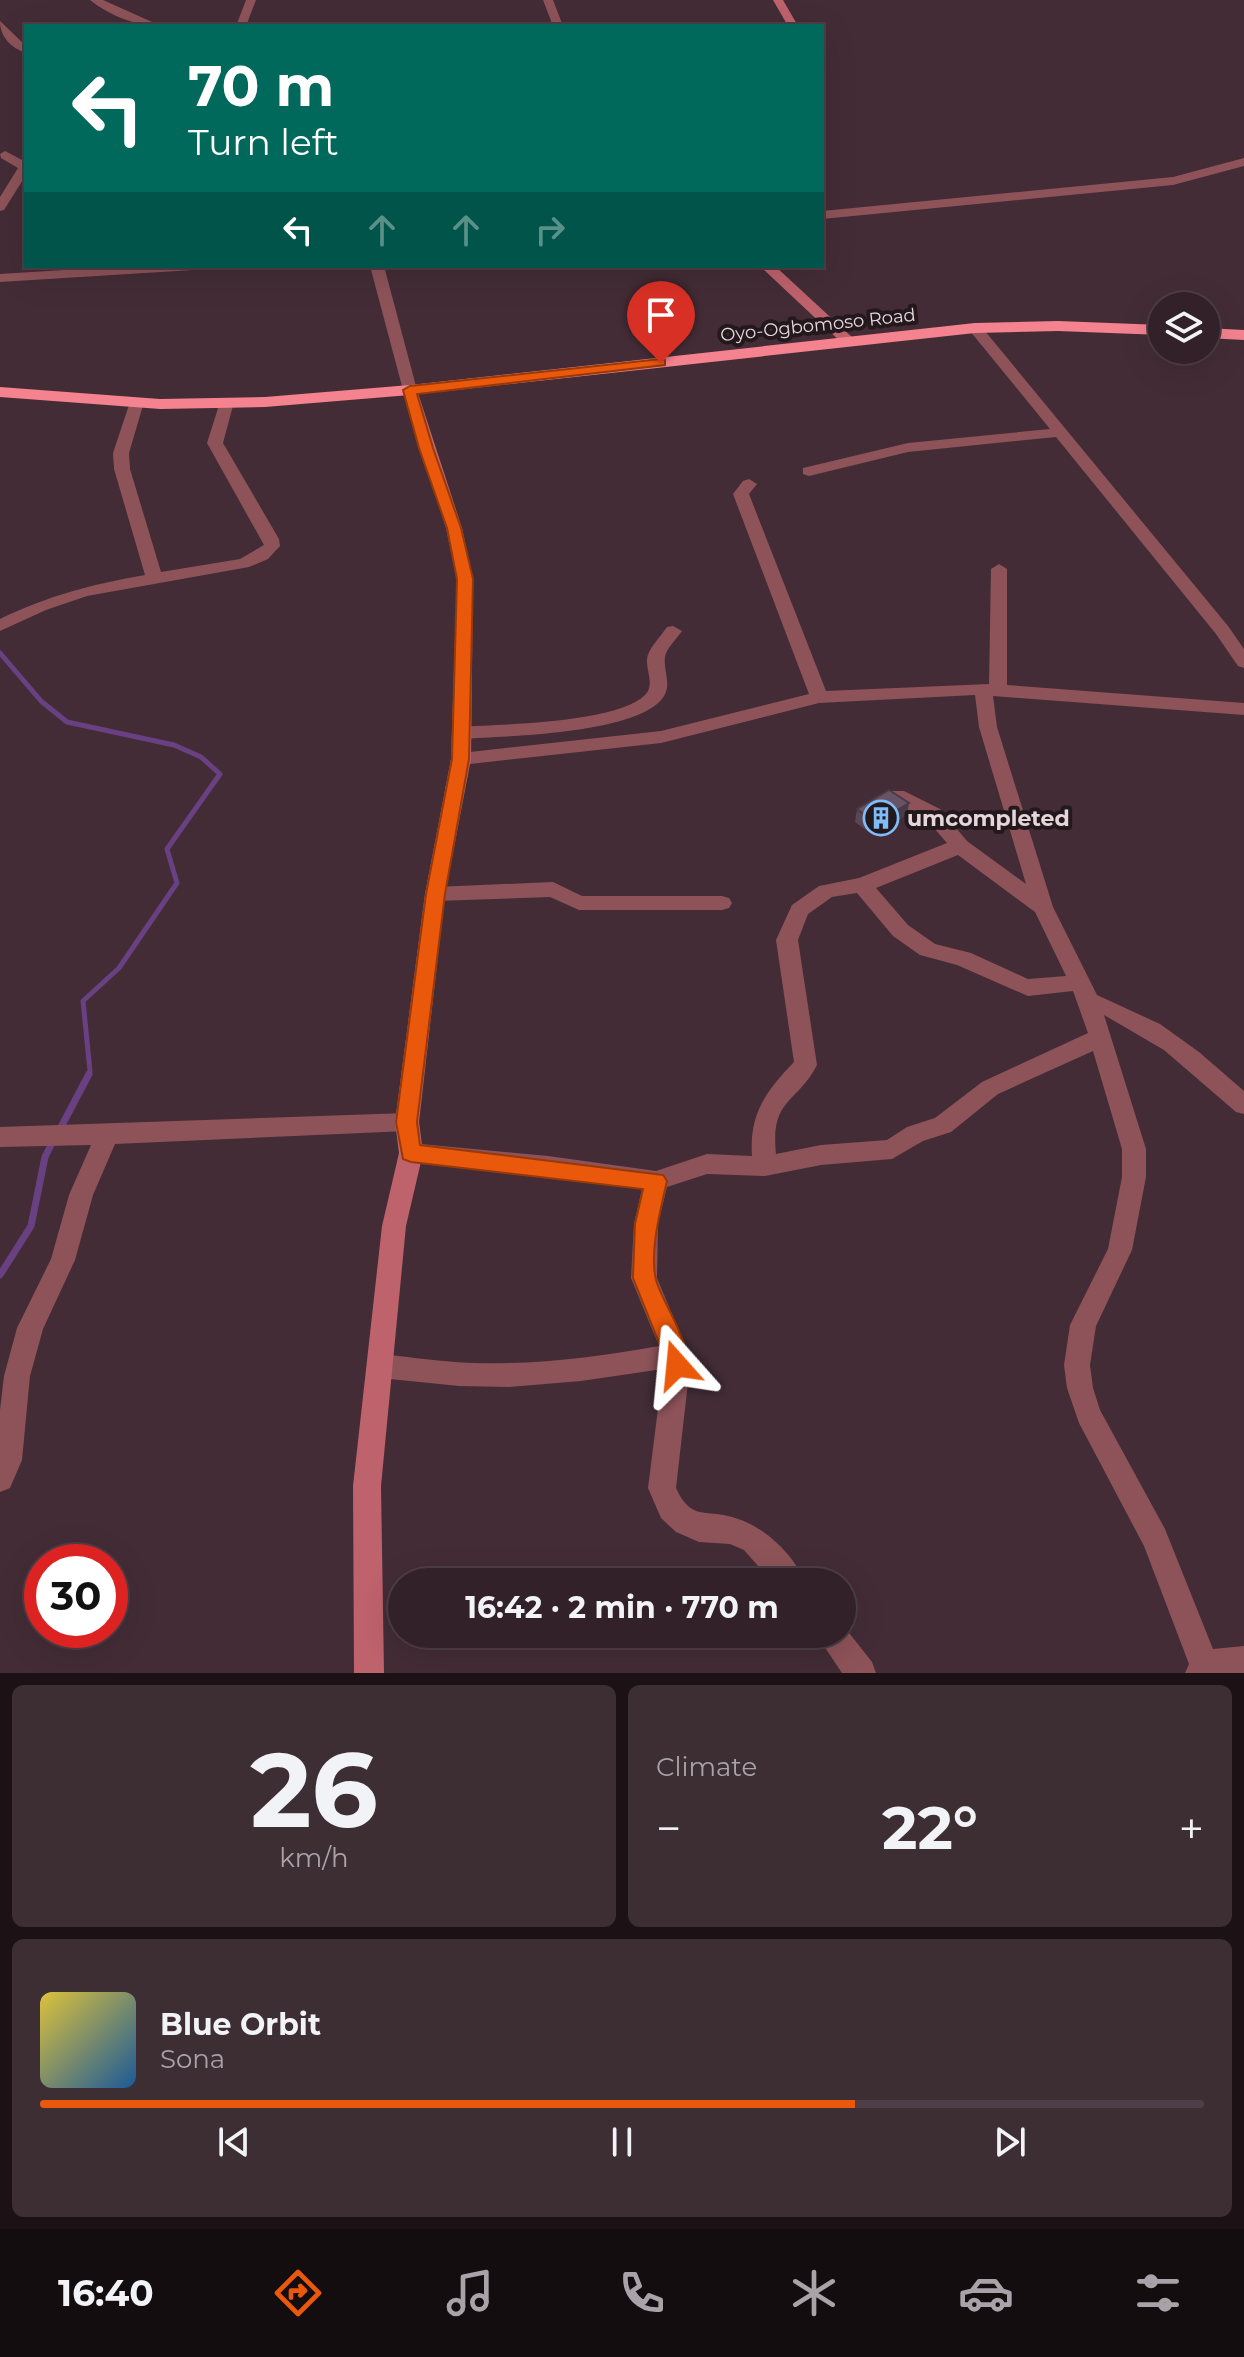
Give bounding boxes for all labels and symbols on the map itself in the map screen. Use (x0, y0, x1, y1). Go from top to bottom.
pin (627, 281, 695, 363)
street label: Oyo-Ogbomoso Road (719, 304, 917, 346)
building icon: umcompleted (862, 799, 900, 837)
place label: umcompleted (907, 805, 1070, 832)
position arrow (635, 1323, 719, 1407)
speed limit sign: 30 (24, 1544, 128, 1648)

